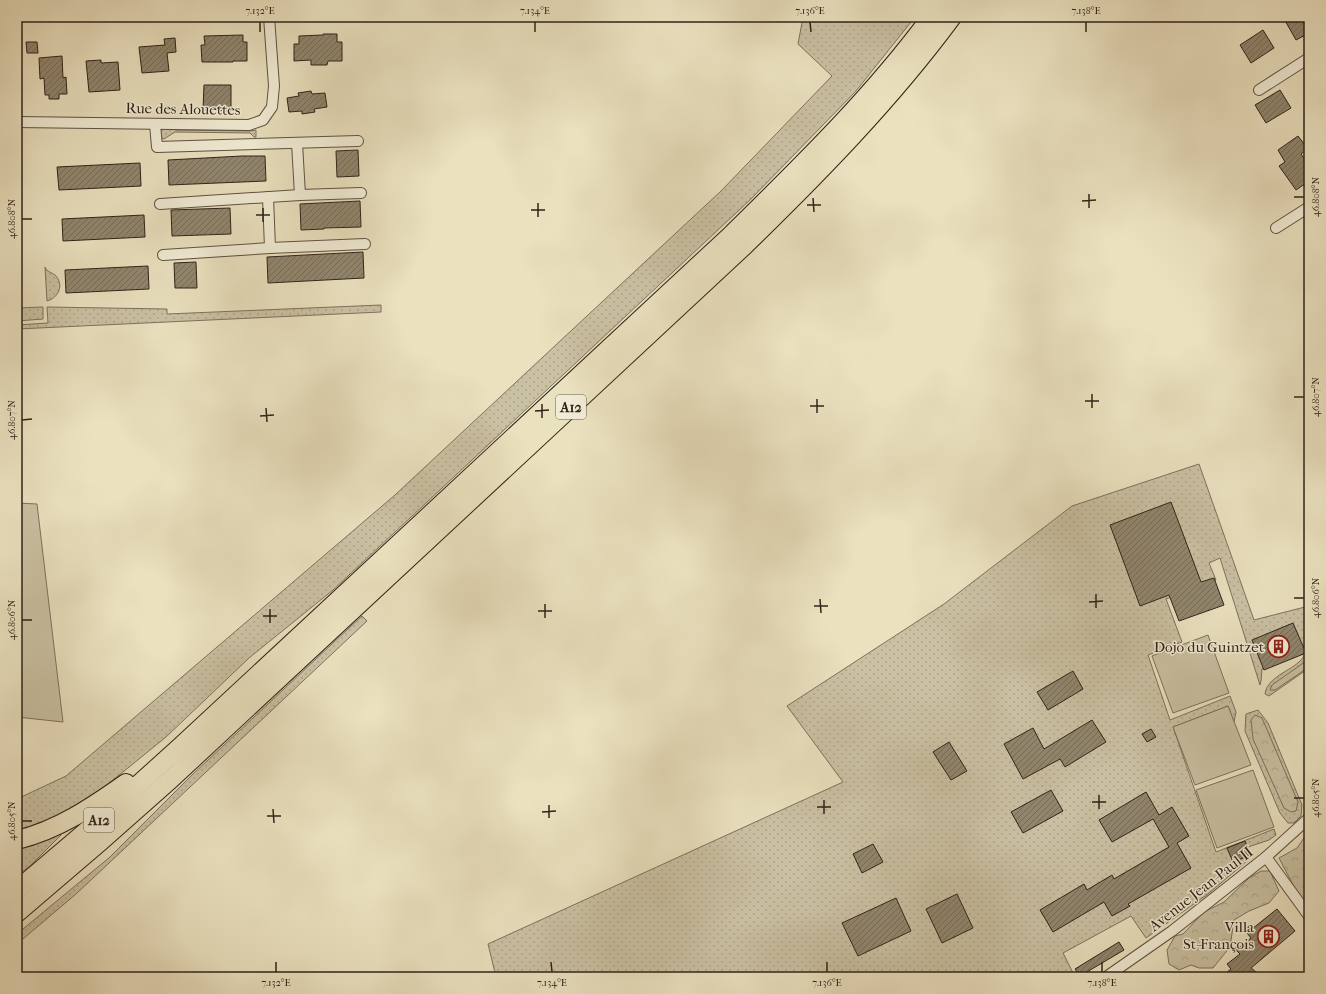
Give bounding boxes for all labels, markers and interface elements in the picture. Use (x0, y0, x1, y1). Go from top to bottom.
text: 7.132°E (245, 5, 275, 17)
text: 7.134°E (520, 5, 550, 17)
text: 7.136°E (795, 5, 825, 17)
text: 7.138°E (1071, 5, 1101, 17)
street label: Rue des Alouettes (125, 99, 241, 119)
text: 46.808°N (1310, 177, 1322, 217)
text: 46.808°N (6, 199, 18, 239)
text: 46.807°N (1310, 377, 1322, 417)
road number: A12 (556, 395, 586, 419)
text: 46.807°N (6, 400, 18, 440)
text: 46.806°N (1310, 577, 1322, 618)
text: 46.806°N (6, 599, 18, 640)
building icon: Dojo du Guintzet (1266, 634, 1292, 660)
place label: Dojo du Guintzet (1154, 638, 1265, 656)
text: 46.805°N (1310, 778, 1322, 818)
text: 46.805°N (6, 801, 18, 841)
road number: A12 (84, 808, 114, 832)
street label: Avenue Jean-Paul II (1145, 843, 1257, 936)
place label: Villa St-François (1183, 918, 1255, 953)
building icon: Villa St-François (1256, 923, 1282, 949)
text: 7.132°E (261, 977, 291, 989)
text: 7.134°E (537, 977, 567, 989)
text: 7.136°E (812, 977, 842, 989)
text: 7.138°E (1087, 977, 1117, 989)

